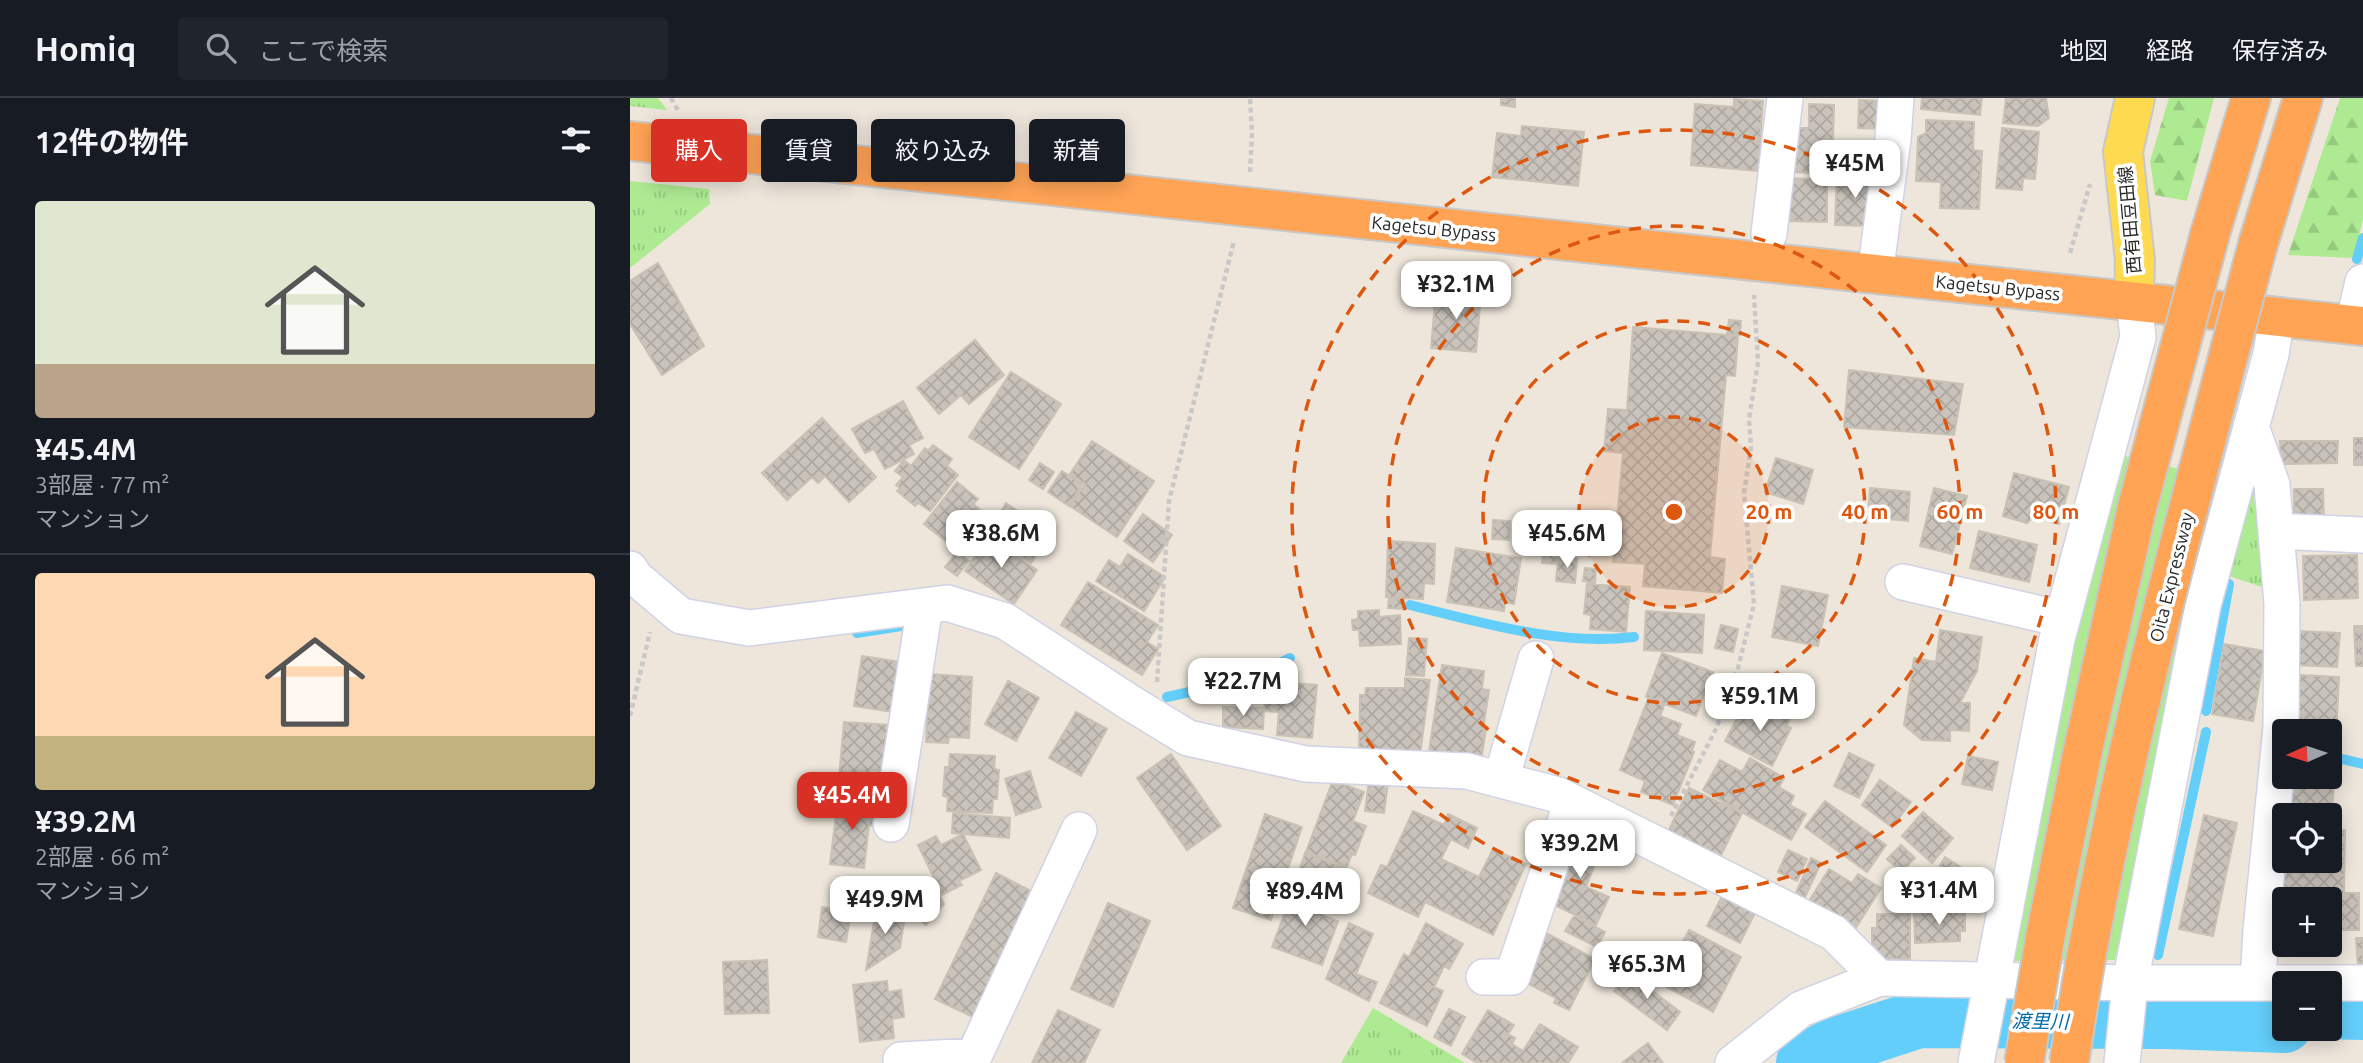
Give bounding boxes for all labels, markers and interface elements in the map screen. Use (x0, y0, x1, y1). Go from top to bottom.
search box (178, 17, 668, 80)
icon: search (202, 29, 240, 67)
text: Homiq (35, 30, 136, 67)
text: ここで検索 (258, 36, 388, 65)
text: 地図 (2060, 37, 2108, 64)
text: 経路 (2146, 37, 2194, 64)
text: 保存済み (2232, 37, 2328, 64)
chip: 購入 (651, 119, 747, 182)
chip: 賃貸 (761, 119, 857, 182)
chip: 絞り込み (871, 119, 1015, 182)
chip: 新着 (1029, 119, 1125, 182)
icon: filters (557, 121, 595, 159)
text: 12件の物件 (35, 125, 189, 159)
pin: ¥45M (1814, 140, 1896, 200)
text: ¥45M (1825, 150, 1885, 175)
street label: 西有田豆田線 (2114, 165, 2144, 275)
street label: Kagetsu Bypass (1371, 212, 1498, 245)
icon: home (252, 247, 378, 373)
pin: ¥32.1M (1399, 262, 1513, 321)
text: ¥32.1M (1417, 271, 1495, 296)
street label: Kagetsu Bypass (1935, 271, 2062, 304)
text: ¥45.4M (35, 432, 137, 466)
text: 3部屋 · 77 m² (35, 472, 169, 497)
text: 20 m (1746, 499, 1792, 523)
text: 40 m (1842, 499, 1888, 523)
text: 60 m (1937, 499, 1983, 523)
text: 80 m (2033, 499, 2079, 523)
centre of rings (1662, 500, 1686, 524)
text: マンション (35, 506, 150, 531)
pin: ¥38.6M (944, 510, 1058, 570)
pin: ¥45.6M (1510, 510, 1624, 570)
street label: Oita Expressway (2145, 510, 2197, 644)
text: ¥38.6M (962, 520, 1040, 545)
text: ¥45.6M (1528, 520, 1606, 545)
icon: home (252, 619, 378, 745)
pin: ¥22.7M (1186, 658, 1300, 718)
text: ¥22.7M (1204, 668, 1282, 693)
pin: ¥59.1M (1703, 674, 1817, 733)
text: ¥59.1M (1721, 683, 1799, 708)
north arrow (2272, 719, 2342, 789)
map controls (2272, 719, 2342, 1041)
pin: ¥45.4M (795, 772, 909, 832)
text: ¥45.4M (813, 782, 891, 807)
button: locate (2272, 803, 2342, 873)
text: ¥39.2M (35, 804, 137, 838)
pin: ¥39.2M (1523, 820, 1637, 880)
text: ¥39.2M (1541, 830, 1619, 855)
text: 2部屋 · 66 m² (35, 844, 169, 869)
pin: ¥89.4M (1248, 868, 1362, 928)
pin: ¥31.4M (1882, 868, 1996, 927)
pin: ¥49.9M (828, 876, 942, 936)
text: ¥31.4M (1900, 877, 1978, 902)
text: マンション (35, 878, 150, 903)
text: ¥89.4M (1266, 878, 1344, 903)
text: ¥49.9M (846, 886, 924, 911)
button: + (2272, 887, 2342, 957)
pin: ¥65.3M (1590, 942, 1704, 1001)
text: ¥65.3M (1608, 951, 1686, 976)
button: − (2272, 971, 2342, 1041)
water label: 渡里川 (2011, 1010, 2071, 1033)

